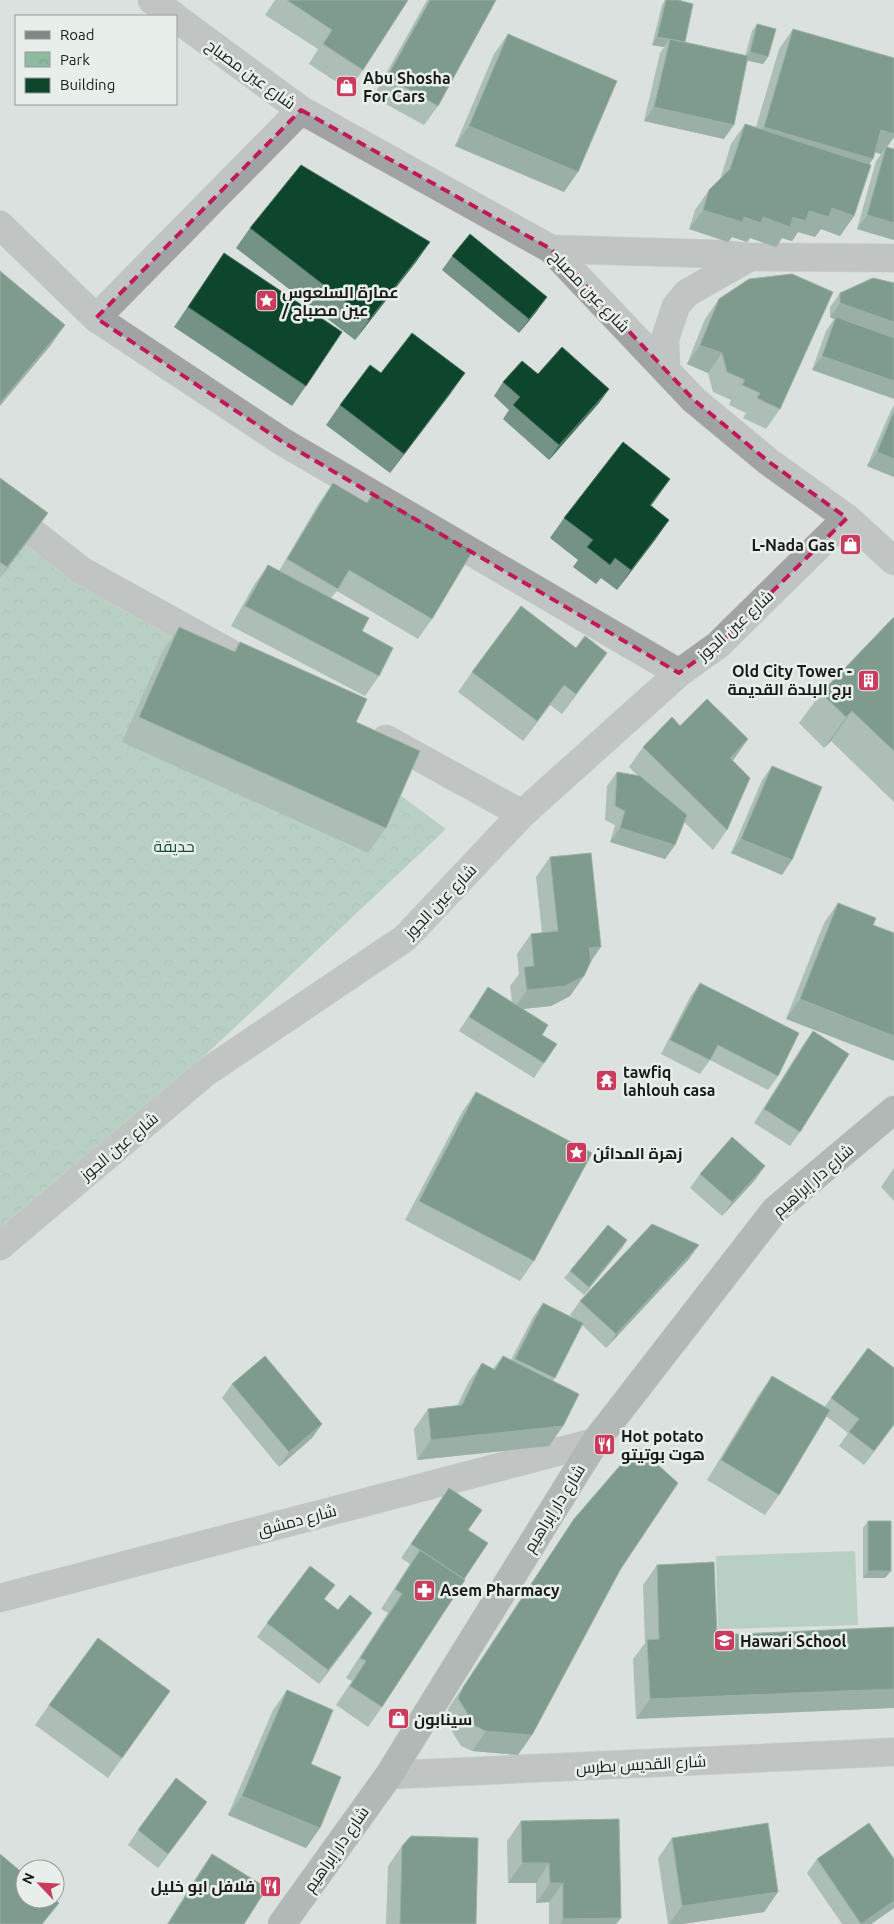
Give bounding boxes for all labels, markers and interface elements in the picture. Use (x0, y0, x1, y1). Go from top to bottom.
legend (15, 15, 178, 105)
text: Road (60, 26, 95, 43)
street label: شارع عين مصباح (201, 35, 299, 115)
text: Park (60, 51, 90, 68)
place label: Abu Shosha For Cars (363, 69, 451, 105)
shop icon: Abu Shosha For Cars (335, 75, 359, 99)
text: Building (60, 76, 115, 93)
street label: شارع عين مصباح (544, 247, 633, 338)
place label: عمارة السلعوس / عين مصباح (281, 283, 399, 321)
place icon: عمارة السلعوس / عين مصباح (254, 289, 278, 313)
shop icon: L-Nada Gas (839, 533, 863, 557)
place label: L-Nada Gas (751, 536, 835, 554)
street label: شارع عين الجوز (693, 586, 779, 667)
place label: Old City Tower - برج البلدة القديمة (727, 662, 852, 700)
building icon: Old City Tower - برج البلدة القديمة (856, 668, 880, 692)
park label: حديقة (153, 837, 195, 856)
street label: شارع عين الجوز (400, 860, 482, 944)
place label: tawfiq lahlouh casa (623, 1063, 716, 1099)
temple icon: tawfiq lahlouh casa (595, 1069, 619, 1093)
street label: شارع عين الجوز (76, 1108, 163, 1187)
street label: شارع دار إبراهيم (769, 1140, 859, 1222)
place icon: زهرة المدائن (565, 1141, 589, 1165)
place label: زهرة المدائن (593, 1144, 682, 1163)
place label: Hot potato هوت بوتيتو (621, 1427, 705, 1464)
restaurant icon: Hot potato هوت بوتيتو (593, 1433, 617, 1457)
street label: شارع دار إبراهيم (520, 1461, 591, 1557)
street label: شارع دمشق (256, 1501, 339, 1542)
pharmacy icon: Asem Pharmacy (412, 1578, 436, 1602)
place label: Asem Pharmacy (440, 1581, 560, 1599)
school or university icon: Hawari School (712, 1629, 736, 1653)
place label: Hawari School (740, 1632, 847, 1650)
shop icon: سينابون (386, 1707, 410, 1731)
place label: سينابون (414, 1710, 472, 1729)
street label: شارع القديس بطرس (575, 1752, 707, 1779)
street label: شارع دار إبراهيم (300, 1803, 375, 1897)
north arrow (15, 1859, 65, 1909)
text: N (19, 1870, 38, 1887)
restaurant icon: فلافل ابو خليل (259, 1874, 283, 1898)
place label: فلافل ابو خليل (151, 1877, 255, 1896)

